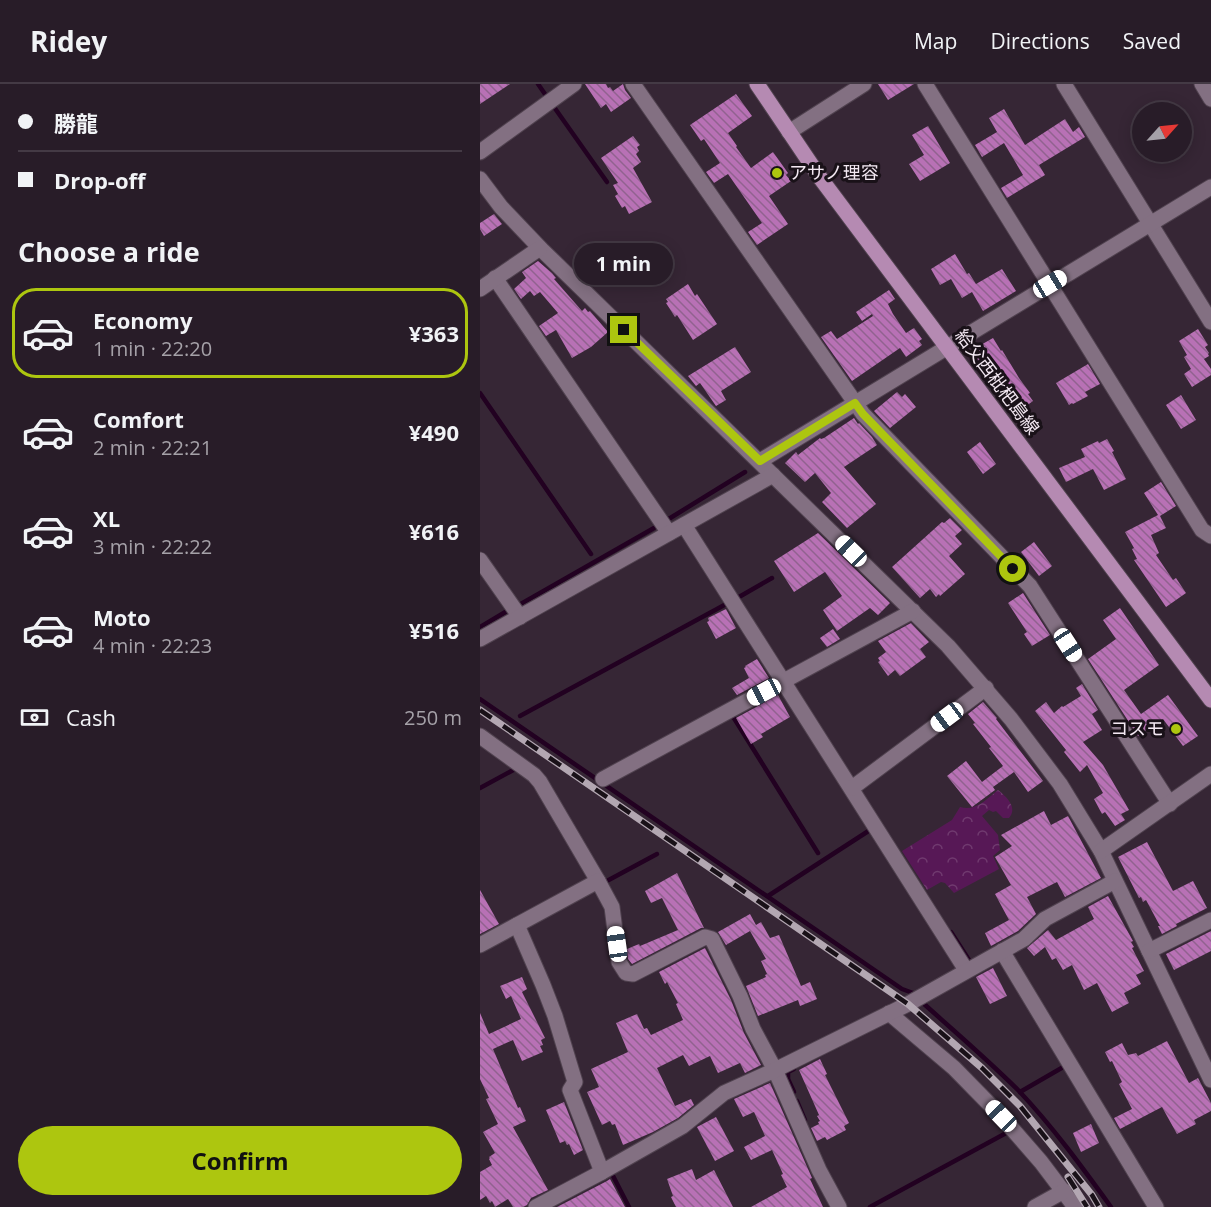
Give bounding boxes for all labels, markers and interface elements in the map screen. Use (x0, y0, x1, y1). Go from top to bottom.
text: Ridey (30, 22, 107, 60)
text: Map (914, 27, 957, 55)
text: Directions (990, 27, 1090, 55)
text: Saved (1123, 27, 1181, 55)
north arrow (1132, 102, 1192, 162)
map controls (1132, 102, 1192, 162)
text: 勝龍 (54, 108, 98, 138)
place label: アサノ理容 (789, 160, 879, 184)
text: Drop-off (54, 165, 146, 195)
marker: アサノ理容 (770, 166, 784, 180)
text: Choose a ride (18, 233, 200, 270)
callout: 1 min (574, 243, 674, 285)
text: 1 min (596, 250, 651, 277)
car (1030, 267, 1070, 301)
text: Economy (93, 305, 192, 335)
icon: car (21, 306, 75, 360)
route end (610, 316, 637, 343)
text: ¥363 (409, 318, 459, 348)
street label: 給父西枇杷島線 (950, 324, 1045, 439)
text: 1 min · 22:20 (93, 335, 212, 362)
text: Comfort (93, 404, 184, 434)
icon: car (21, 405, 75, 459)
text: ¥490 (409, 417, 459, 447)
text: 2 min · 22:21 (93, 434, 212, 461)
text: XL (93, 503, 120, 533)
icon: car (21, 504, 75, 558)
text: ¥616 (409, 516, 459, 546)
car (832, 532, 870, 570)
text: 3 min · 22:22 (93, 533, 212, 560)
route start (999, 555, 1026, 582)
text: Moto (93, 602, 151, 632)
icon: car (21, 603, 75, 657)
text: ¥516 (409, 615, 459, 645)
car (1051, 625, 1085, 665)
text: 4 min · 22:23 (93, 632, 212, 659)
car (744, 676, 784, 708)
car (927, 699, 967, 735)
icon: cash (18, 701, 51, 734)
text: Cash (66, 702, 116, 732)
text: 250 m (404, 704, 462, 731)
place label: コスモ (1110, 716, 1164, 740)
marker: コスモ (1169, 722, 1183, 736)
car (606, 925, 628, 963)
car (982, 1097, 1020, 1135)
button: Confirm (18, 1126, 462, 1195)

